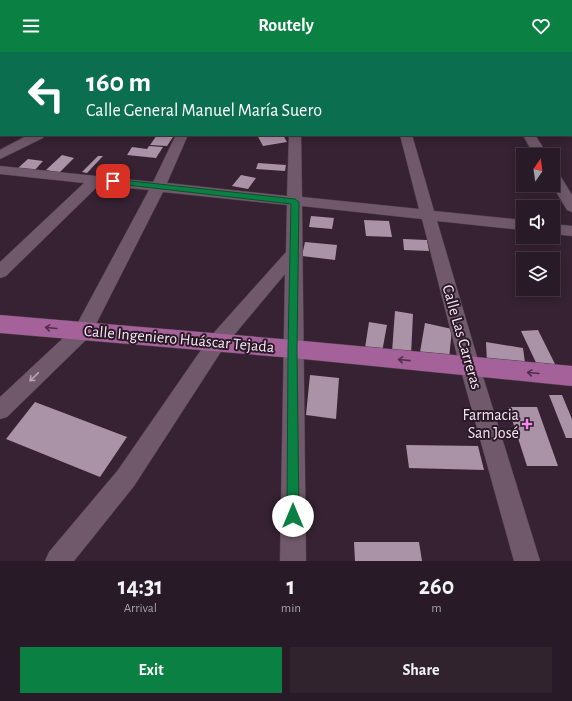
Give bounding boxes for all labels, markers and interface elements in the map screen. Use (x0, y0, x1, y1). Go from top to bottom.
icon: menu (20, 15, 42, 37)
icon: heart (530, 15, 552, 37)
text: Routely (258, 17, 314, 35)
icon: left (20, 68, 72, 120)
text: 160 m (86, 69, 151, 97)
text: Calle General Manuel María Suero (86, 102, 322, 120)
north arrow (516, 148, 560, 192)
map controls (516, 148, 560, 296)
pin (96, 164, 130, 198)
icon: arrive (102, 170, 124, 192)
button: sound (516, 200, 560, 244)
button: layers (516, 252, 560, 296)
street label: Calle Las Carreras (439, 283, 485, 391)
street label: Calle Ingeniero Huáscar Tejada (83, 323, 275, 356)
one-way arrow (45, 325, 58, 332)
one-way arrow (398, 357, 411, 364)
one-way arrow (527, 369, 540, 376)
one-way arrow (30, 372, 40, 381)
place label: Farmacia San José (463, 407, 519, 441)
marker: Farmacia San José (522, 419, 532, 429)
position arrow (272, 495, 314, 537)
text: 14:31 (118, 575, 163, 599)
text: 1 (287, 575, 295, 599)
text: 260 (419, 575, 454, 599)
text: Arrival (124, 602, 157, 615)
text: min (281, 602, 301, 615)
text: m (431, 602, 442, 615)
button: Exit (20, 647, 282, 693)
button: Share (290, 647, 552, 693)

